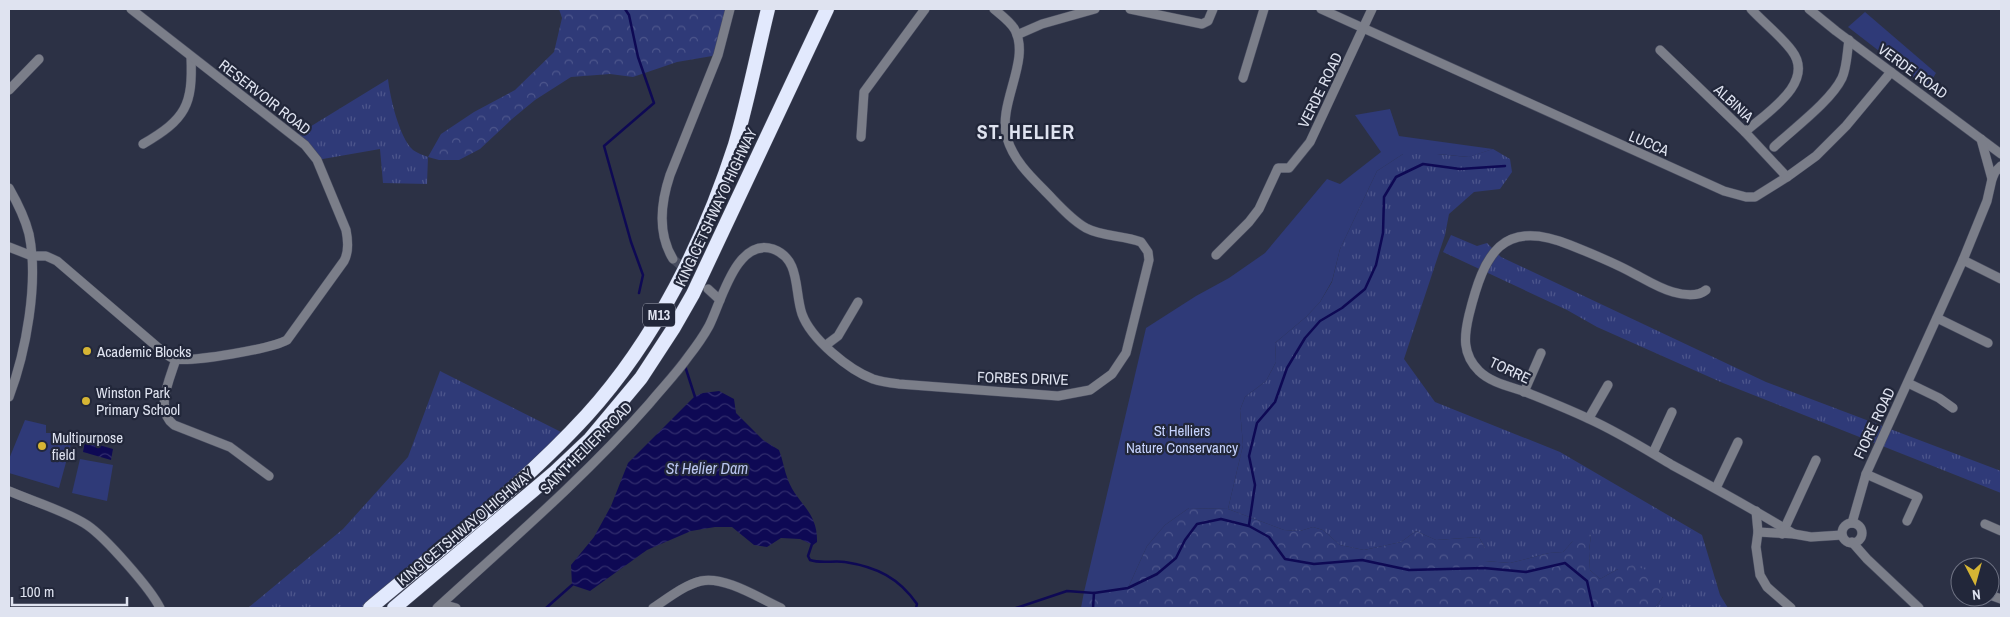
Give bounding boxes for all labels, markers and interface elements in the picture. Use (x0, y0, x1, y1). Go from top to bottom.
street label: VERDE ROAD (1874, 39, 1952, 103)
street label: VERDE ROAD (1293, 49, 1347, 131)
street label: RESERVOIR ROAD (215, 54, 315, 140)
street label: ALBINIA (1709, 79, 1759, 127)
district label: ST. HELIER (977, 118, 1075, 145)
street label: KING CETSHWAYO HIGHWAY (670, 124, 762, 290)
street label: LUCCA (1626, 125, 1673, 161)
road number: M13 (643, 304, 675, 326)
place label: Academic Blocks (96, 341, 191, 362)
marker: Academic Blocks (81, 345, 93, 357)
street label: TORRE (1486, 351, 1534, 389)
street label: FORBES DRIVE (977, 366, 1069, 390)
place label: Winston Park Primary School (96, 382, 180, 420)
street label: FIORE ROAD (1848, 384, 1900, 462)
marker: Winston Park Primary School (80, 395, 92, 407)
street label: SAINT HELIER ROAD (535, 397, 637, 499)
park label: St Helliers Nature Conservancy (1126, 420, 1239, 458)
place label: Multipurpose field (52, 427, 123, 465)
marker: Multipurpose field (36, 440, 48, 452)
water label: St Helier Dam (666, 457, 748, 479)
street label: KING CETSHWAYO HIGHWAY (392, 463, 538, 590)
north arrow (1950, 557, 2000, 607)
scale bar (12, 574, 128, 606)
text: 100 m (20, 581, 54, 602)
text: N (1971, 586, 1981, 604)

